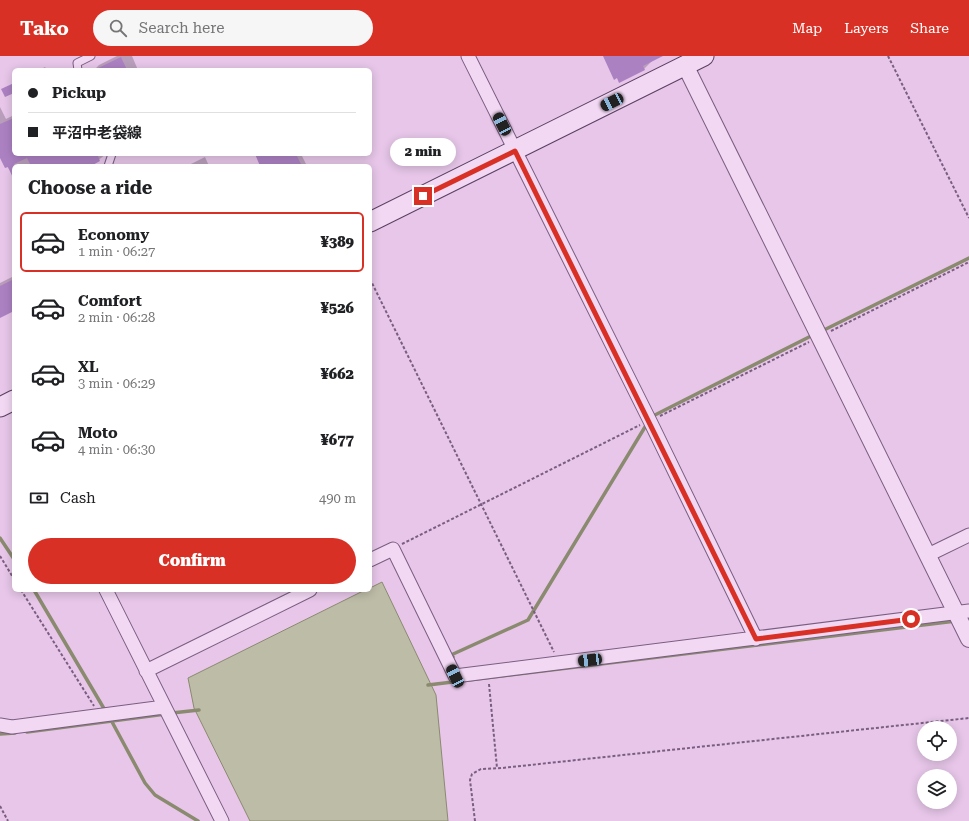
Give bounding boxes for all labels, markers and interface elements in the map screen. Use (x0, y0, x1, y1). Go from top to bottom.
search box (93, 10, 373, 46)
text: Tako (20, 17, 69, 40)
icon: search (107, 17, 129, 39)
text: Search here (139, 19, 225, 37)
text: Map (792, 20, 822, 36)
text: Layers (844, 20, 888, 36)
text: Share (910, 20, 949, 36)
text: Pickup (52, 84, 106, 102)
car (599, 91, 625, 113)
car (491, 111, 513, 137)
text: 平沼中老袋線 (52, 124, 142, 142)
callout: 2 min (390, 138, 456, 166)
text: 2 min (405, 144, 441, 159)
text: Choose a ride (28, 177, 152, 198)
route end (414, 187, 432, 205)
icon: car (30, 224, 66, 260)
text: Economy (78, 226, 149, 244)
text: ¥389 (320, 233, 354, 251)
text: 1 min · 06:27 (78, 244, 155, 259)
icon: car (30, 290, 66, 326)
text: Comfort (78, 292, 142, 310)
text: ¥526 (320, 299, 354, 317)
text: 2 min · 06:28 (78, 310, 155, 325)
icon: car (30, 356, 66, 392)
text: XL (78, 358, 99, 376)
text: ¥662 (320, 365, 354, 383)
text: 3 min · 06:29 (78, 376, 155, 391)
icon: car (30, 422, 66, 458)
text: Moto (78, 424, 118, 442)
text: ¥677 (320, 431, 354, 449)
text: 4 min · 06:30 (78, 442, 155, 457)
icon: cash (28, 487, 50, 509)
text: Cash (60, 489, 96, 507)
text: 490 m (319, 491, 356, 506)
button: Confirm (28, 538, 356, 584)
route start (902, 610, 920, 628)
car (577, 653, 603, 667)
car (444, 663, 466, 689)
map controls (917, 721, 957, 809)
button: locate (917, 721, 957, 761)
button: layers (917, 769, 957, 809)

